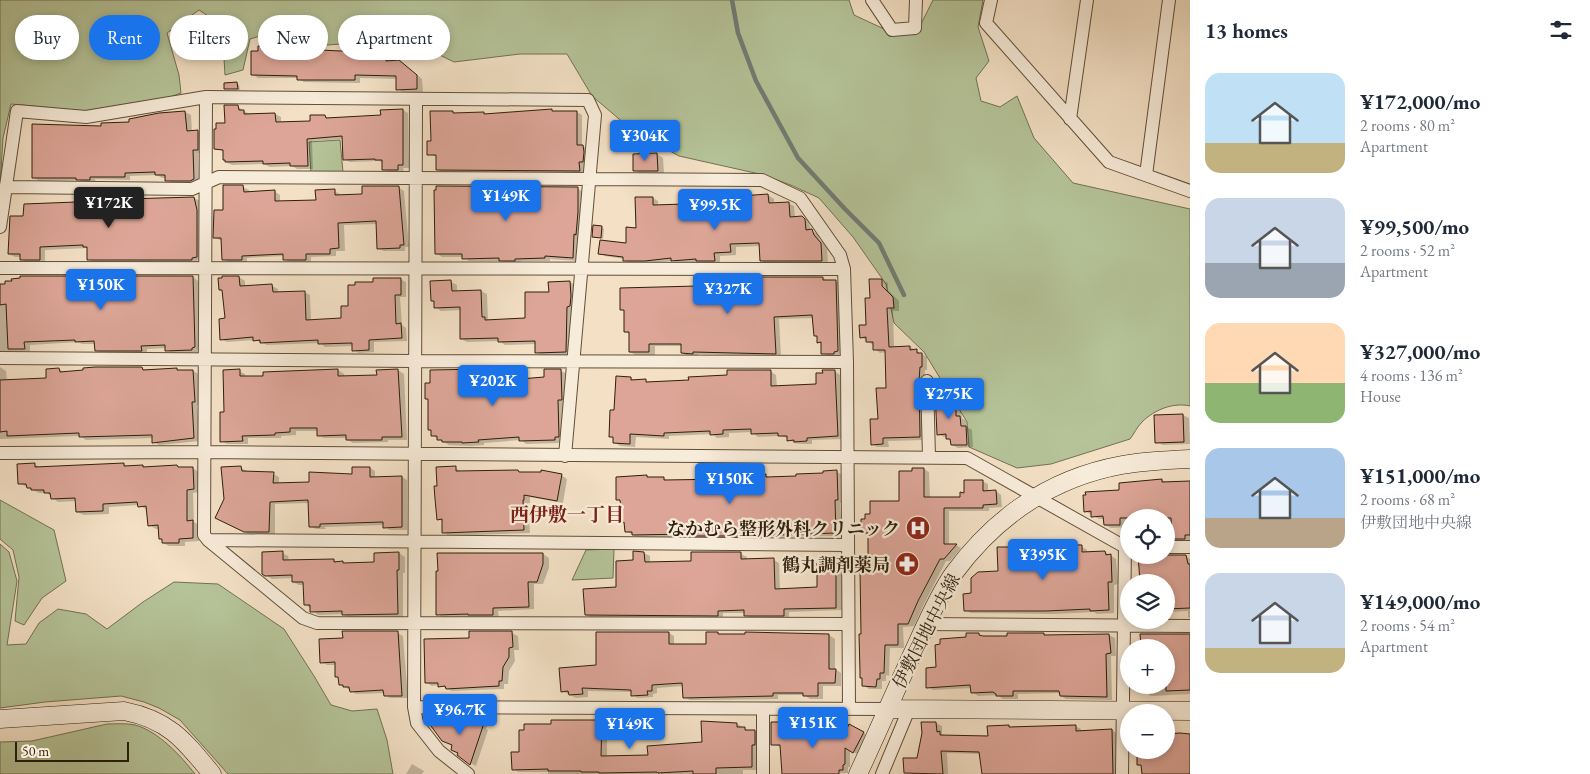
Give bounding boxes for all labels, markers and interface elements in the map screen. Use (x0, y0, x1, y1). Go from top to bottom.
chip: Buy (15, 15, 79, 60)
chip: Rent (89, 15, 160, 60)
chip: Filters (170, 15, 248, 60)
chip: New (258, 15, 328, 60)
chip: Apartment (338, 15, 450, 60)
icon: filters (1547, 16, 1575, 44)
text: 13 homes (1205, 17, 1288, 44)
text: ¥172,000/mo (1360, 88, 1480, 115)
icon: home (1245, 93, 1305, 153)
text: 2 rooms · 80 m² (1360, 115, 1455, 136)
pin: ¥304K (610, 120, 680, 162)
text: ¥304K (621, 125, 669, 146)
text: Apartment (1360, 136, 1428, 157)
pin: ¥149K (471, 180, 541, 222)
text: ¥149K (482, 185, 530, 206)
pin: ¥172K (74, 186, 144, 229)
pin: ¥99.5K (674, 188, 756, 231)
text: ¥172K (85, 192, 133, 213)
text: ¥99.5K (689, 194, 741, 215)
text: ¥99,500/mo (1360, 213, 1469, 240)
icon: home (1245, 218, 1305, 278)
text: 2 rooms · 52 m² (1360, 240, 1455, 261)
text: Apartment (1360, 261, 1428, 282)
pin: ¥150K (66, 268, 136, 311)
pin: ¥327K (693, 272, 763, 315)
text: ¥150K (77, 274, 125, 295)
text: ¥327K (704, 278, 752, 299)
text: ¥327,000/mo (1360, 338, 1480, 365)
icon: home (1245, 343, 1305, 403)
pin: ¥202K (458, 364, 528, 407)
text: 4 rooms · 136 m² (1360, 365, 1463, 386)
text: ¥202K (469, 370, 517, 391)
pin: ¥275K (914, 378, 984, 420)
text: ¥275K (925, 383, 973, 404)
text: House (1360, 386, 1401, 407)
pin: ¥150K (695, 462, 765, 505)
text: ¥151,000/mo (1360, 462, 1480, 489)
text: ¥150K (706, 468, 754, 489)
icon: home (1245, 468, 1305, 528)
text: 2 rooms · 68 m² (1360, 489, 1455, 510)
district label: 西伊敷一丁目 (510, 502, 624, 527)
map controls (1120, 509, 1175, 759)
button: locate (1120, 509, 1175, 564)
text: 伊敷団地中央線 (1360, 512, 1472, 533)
hospital icon: なかむら整形外科クリニック (905, 515, 931, 541)
place label: なかむら整形外科クリニック (667, 517, 900, 540)
pin: ¥395K (1008, 538, 1078, 581)
text: ¥395K (1019, 544, 1067, 565)
pharmacy icon: 鶴丸調剤薬局 (894, 551, 920, 577)
place label: 鶴丸調剤薬局 (782, 553, 890, 576)
street label: 伊敷団地中央線 (887, 570, 965, 692)
button: layers (1120, 574, 1175, 629)
text: ¥149,000/mo (1360, 588, 1480, 615)
icon: home (1245, 593, 1305, 653)
text: 2 rooms · 54 m² (1360, 615, 1455, 636)
text: Apartment (1360, 636, 1428, 657)
button: + (1120, 639, 1175, 694)
pin: ¥96.7K (419, 694, 501, 736)
text: ¥96.7K (434, 699, 486, 720)
button: − (1120, 704, 1175, 759)
pin: ¥151K (778, 706, 848, 749)
pin: ¥149K (595, 708, 665, 750)
text: ¥151K (789, 712, 837, 733)
text: ¥149K (606, 713, 654, 734)
scale bar (15, 739, 129, 762)
text: 50 m (22, 742, 49, 760)

